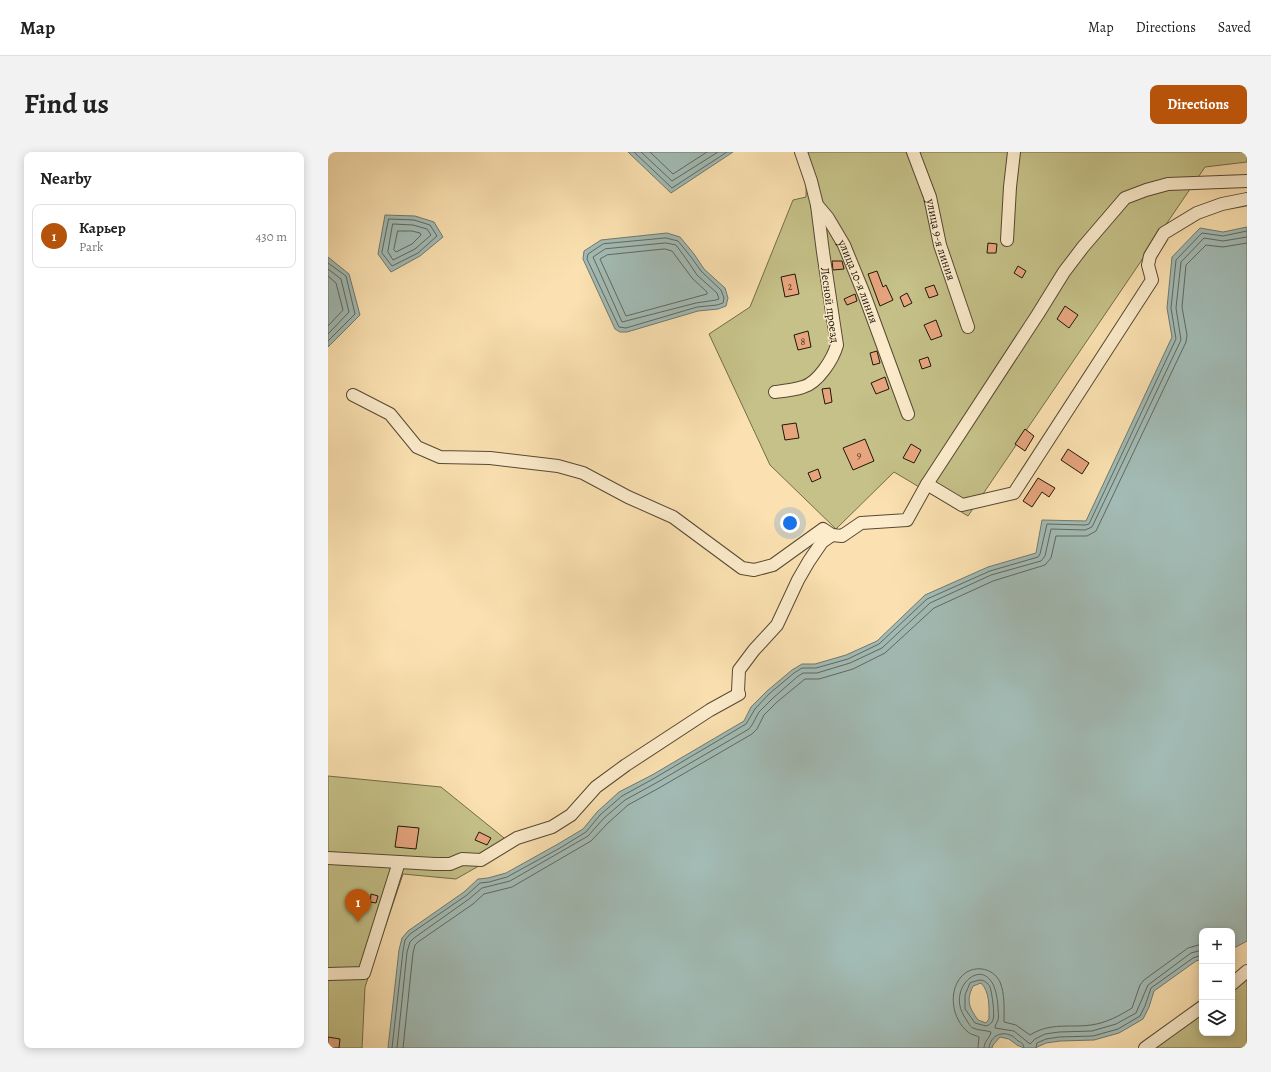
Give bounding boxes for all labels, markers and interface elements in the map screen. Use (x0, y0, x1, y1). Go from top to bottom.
text: Map (20, 15, 55, 41)
text: Map (1088, 18, 1114, 37)
text: Directions (1136, 18, 1196, 37)
text: Saved (1218, 18, 1251, 37)
text: Find us (24, 85, 109, 123)
button: Directions (1150, 85, 1247, 124)
text: Nearby (40, 167, 91, 190)
street label: улица 9-я линия (922, 196, 960, 283)
text: Карьер (79, 218, 126, 238)
text: 1 (52, 228, 56, 245)
text: 430 m (255, 228, 287, 245)
street label: улица 10-я линия (834, 235, 882, 326)
text: Park (79, 238, 103, 255)
street label: Лесной проезд (817, 266, 843, 344)
house number: 2 (788, 280, 793, 293)
house number: 8 (801, 335, 806, 348)
house number: 9 (857, 448, 862, 461)
your location (780, 513, 800, 533)
pin: 1 (345, 889, 371, 922)
map controls (1199, 928, 1235, 1036)
button: + (1199, 928, 1235, 964)
button: − (1199, 964, 1235, 1000)
button: layers (1199, 1000, 1235, 1036)

